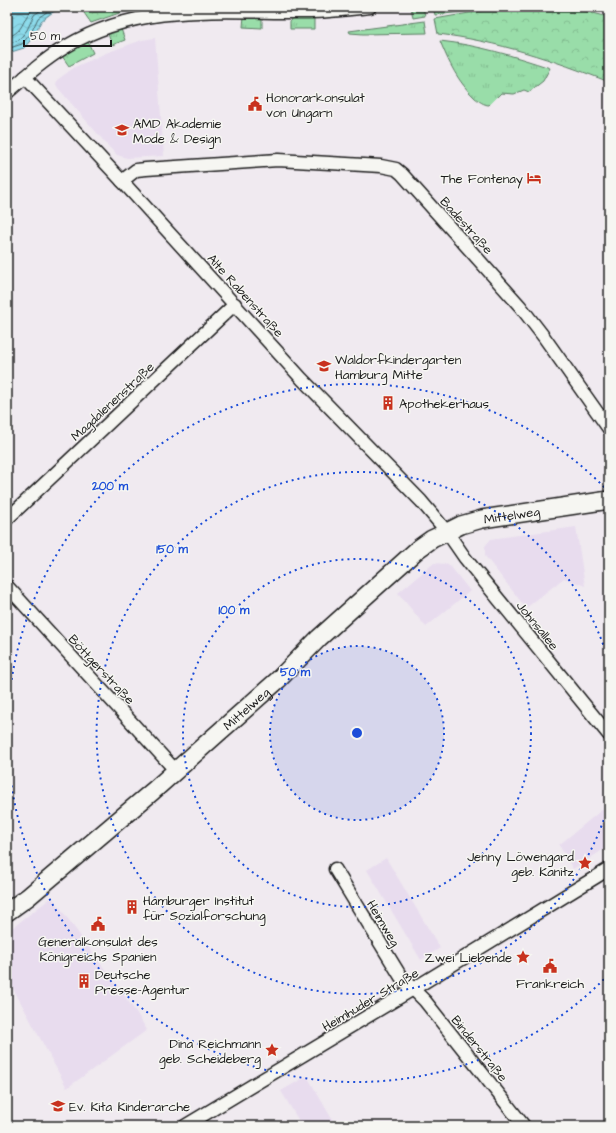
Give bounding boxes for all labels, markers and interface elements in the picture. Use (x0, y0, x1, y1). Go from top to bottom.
scale bar (24, 22, 111, 48)
text: 50 m (30, 28, 61, 45)
place label: Honorarkonsulat von Ungarn (266, 89, 366, 123)
public building icon: Honorarkonsulat von Ungarn (247, 96, 263, 112)
place label: AMD Akademie Mode & Design (133, 115, 222, 149)
school or university icon: AMD Akademie Mode & Design (114, 122, 130, 138)
place label: The Fontenay (441, 170, 523, 189)
hotel icon: The Fontenay (526, 170, 542, 186)
street label: Badestraße (436, 193, 497, 258)
street label: Alte Rabenstraße (203, 250, 288, 341)
place label: Waldorfkindergarten Hamburg Mitte (335, 351, 462, 385)
street label: Magdalenenstraße (67, 358, 159, 446)
school or university icon: Waldorfkindergarten Hamburg Mitte (316, 358, 332, 374)
building icon: Apothekerhaus (380, 395, 396, 411)
place label: Apothekerhaus (399, 395, 489, 413)
text: 200 m (91, 478, 129, 495)
street label: Mittelweg (483, 502, 542, 529)
text: 150 m (156, 541, 189, 558)
street label: Johnsallee (512, 597, 563, 654)
text: 100 m (219, 602, 250, 619)
street label: Böttgerstraße (63, 631, 138, 709)
text: 50 m (280, 664, 311, 681)
street label: Mittelweg (219, 683, 275, 735)
centre of rings (350, 726, 364, 740)
place label: Jenny Löwengard geb. Kanitz (467, 848, 575, 882)
place icon: Jenny Löwengard geb. Kanitz (577, 855, 593, 871)
place label: Hamburger Institut für Sozialforschung (143, 892, 266, 926)
street label: Heimweg (361, 897, 404, 951)
building icon: Hamburger Institut für Sozialforschung (124, 899, 140, 915)
public building icon: Generalkonsulat des Königreichs Spanien (90, 916, 106, 932)
place label: Generalkonsulat des Königreichs Spanien (38, 933, 158, 967)
place label: Zwei Liebende (425, 949, 512, 967)
place icon: Zwei Liebende (515, 949, 531, 965)
public building icon: Frankreich (542, 958, 558, 974)
street label: Heimhuder Straße (319, 964, 422, 1036)
place label: Deutsche Presse-Agentur (95, 966, 189, 1000)
building icon: Deutsche Presse-Agentur (76, 973, 92, 989)
place label: Frankreich (516, 975, 585, 993)
street label: Binderstraße (447, 1012, 512, 1086)
place label: Dina Reichmann geb. Scheideberg (159, 1035, 261, 1069)
place icon: Dina Reichmann geb. Scheideberg (264, 1042, 280, 1058)
school or university icon: Ev. Kita Kinderarche (50, 1098, 66, 1114)
place label: Ev. Kita Kinderarche (69, 1098, 190, 1116)

